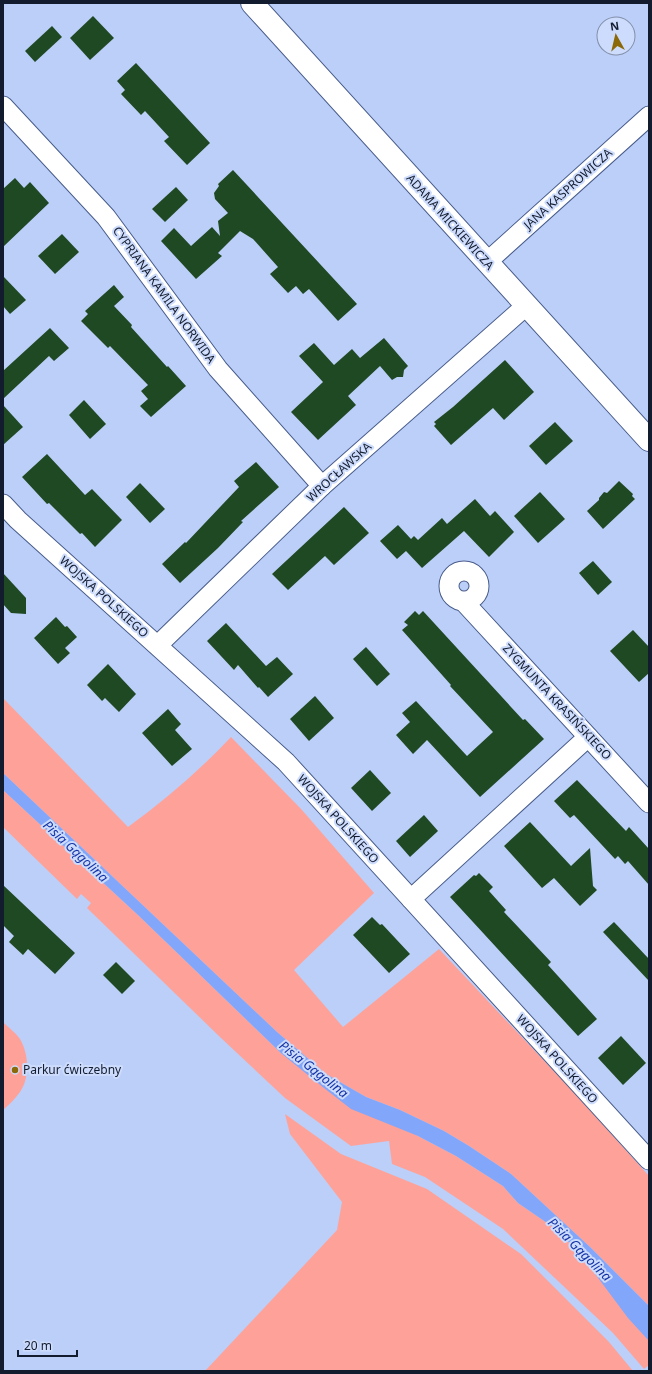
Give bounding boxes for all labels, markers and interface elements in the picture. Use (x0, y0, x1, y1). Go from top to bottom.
north arrow (596, 16, 636, 56)
text: N (609, 18, 620, 34)
street label: JANA KASPROWICZA (519, 144, 616, 234)
street label: ADAMA MICKIEWICZA (403, 170, 498, 274)
street label: CYPRIANA KAMILA NORWIDA (109, 223, 220, 367)
street label: WROCŁAWSKA (303, 438, 375, 505)
street label: WOJSKA POLSKIEGO (56, 552, 152, 641)
street label: ZYGMUNTA KRASIŃSKIEGO (499, 640, 616, 763)
street label: WOJSKA POLSKIEGO (294, 771, 383, 867)
water label: Pisia Gągolina (39, 816, 113, 886)
street label: WOJSKA POLSKIEGO (513, 1011, 602, 1107)
water label: Pisia Gągolina (276, 1036, 353, 1102)
place label: Parkur ćwiczebny (23, 1061, 122, 1078)
marker: Parkur ćwiczebny (10, 1065, 20, 1075)
water label: Pisia Gągolina (544, 1213, 616, 1285)
scale bar (18, 1332, 77, 1358)
text: 20 m (24, 1337, 52, 1354)

